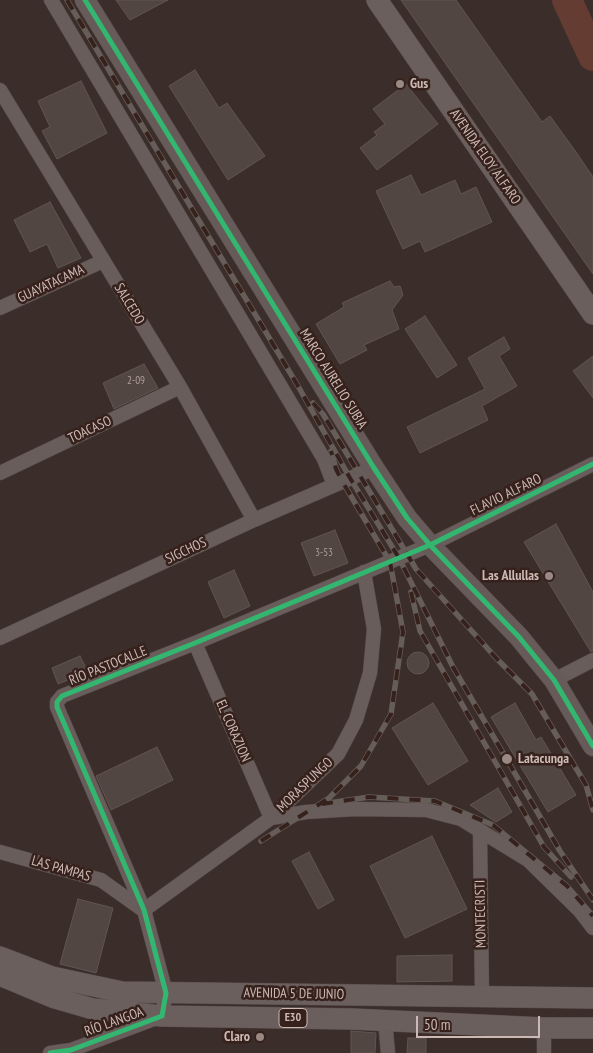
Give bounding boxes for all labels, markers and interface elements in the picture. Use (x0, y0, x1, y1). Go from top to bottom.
place label: Gus (410, 76, 428, 92)
marker: Gus (394, 78, 406, 90)
street label: AVENIDA ELOY ALFARO (446, 106, 524, 208)
street label: GUAYATACAMA (15, 261, 87, 307)
street label: SALCEDO (110, 280, 148, 328)
street label: MARCO AURELIO SUBIA (295, 326, 371, 432)
house number: 2-09 (127, 374, 145, 388)
street label: TOACASO (66, 413, 114, 447)
street label: FLAVIO ALFARO (468, 471, 544, 519)
street label: SIGCHOS (163, 534, 209, 568)
house number: 3-53 (315, 546, 333, 560)
place label: Las Allullas (482, 568, 539, 584)
marker: Las Allullas (543, 570, 555, 582)
street label: RÍO PASTOCALLE (67, 643, 149, 689)
street label: EL CORAZION (212, 697, 254, 765)
place label: Latacunga (518, 751, 569, 767)
marker: Latacunga (500, 752, 514, 766)
street label: MORASPUNGO (274, 754, 336, 816)
street label: LAS PAMPAS (29, 853, 93, 885)
street label: MONTECRISTI (472, 880, 490, 948)
street label: AVENIDA 5 DE JUNIO (243, 985, 345, 1003)
street label: RÍO LANGOA (82, 1004, 146, 1040)
scale bar (418, 1006, 542, 1038)
road number: E30 (279, 1008, 307, 1028)
text: 50 m (424, 1015, 450, 1034)
place label: Claro (224, 1029, 250, 1045)
marker: Claro (254, 1031, 266, 1043)

